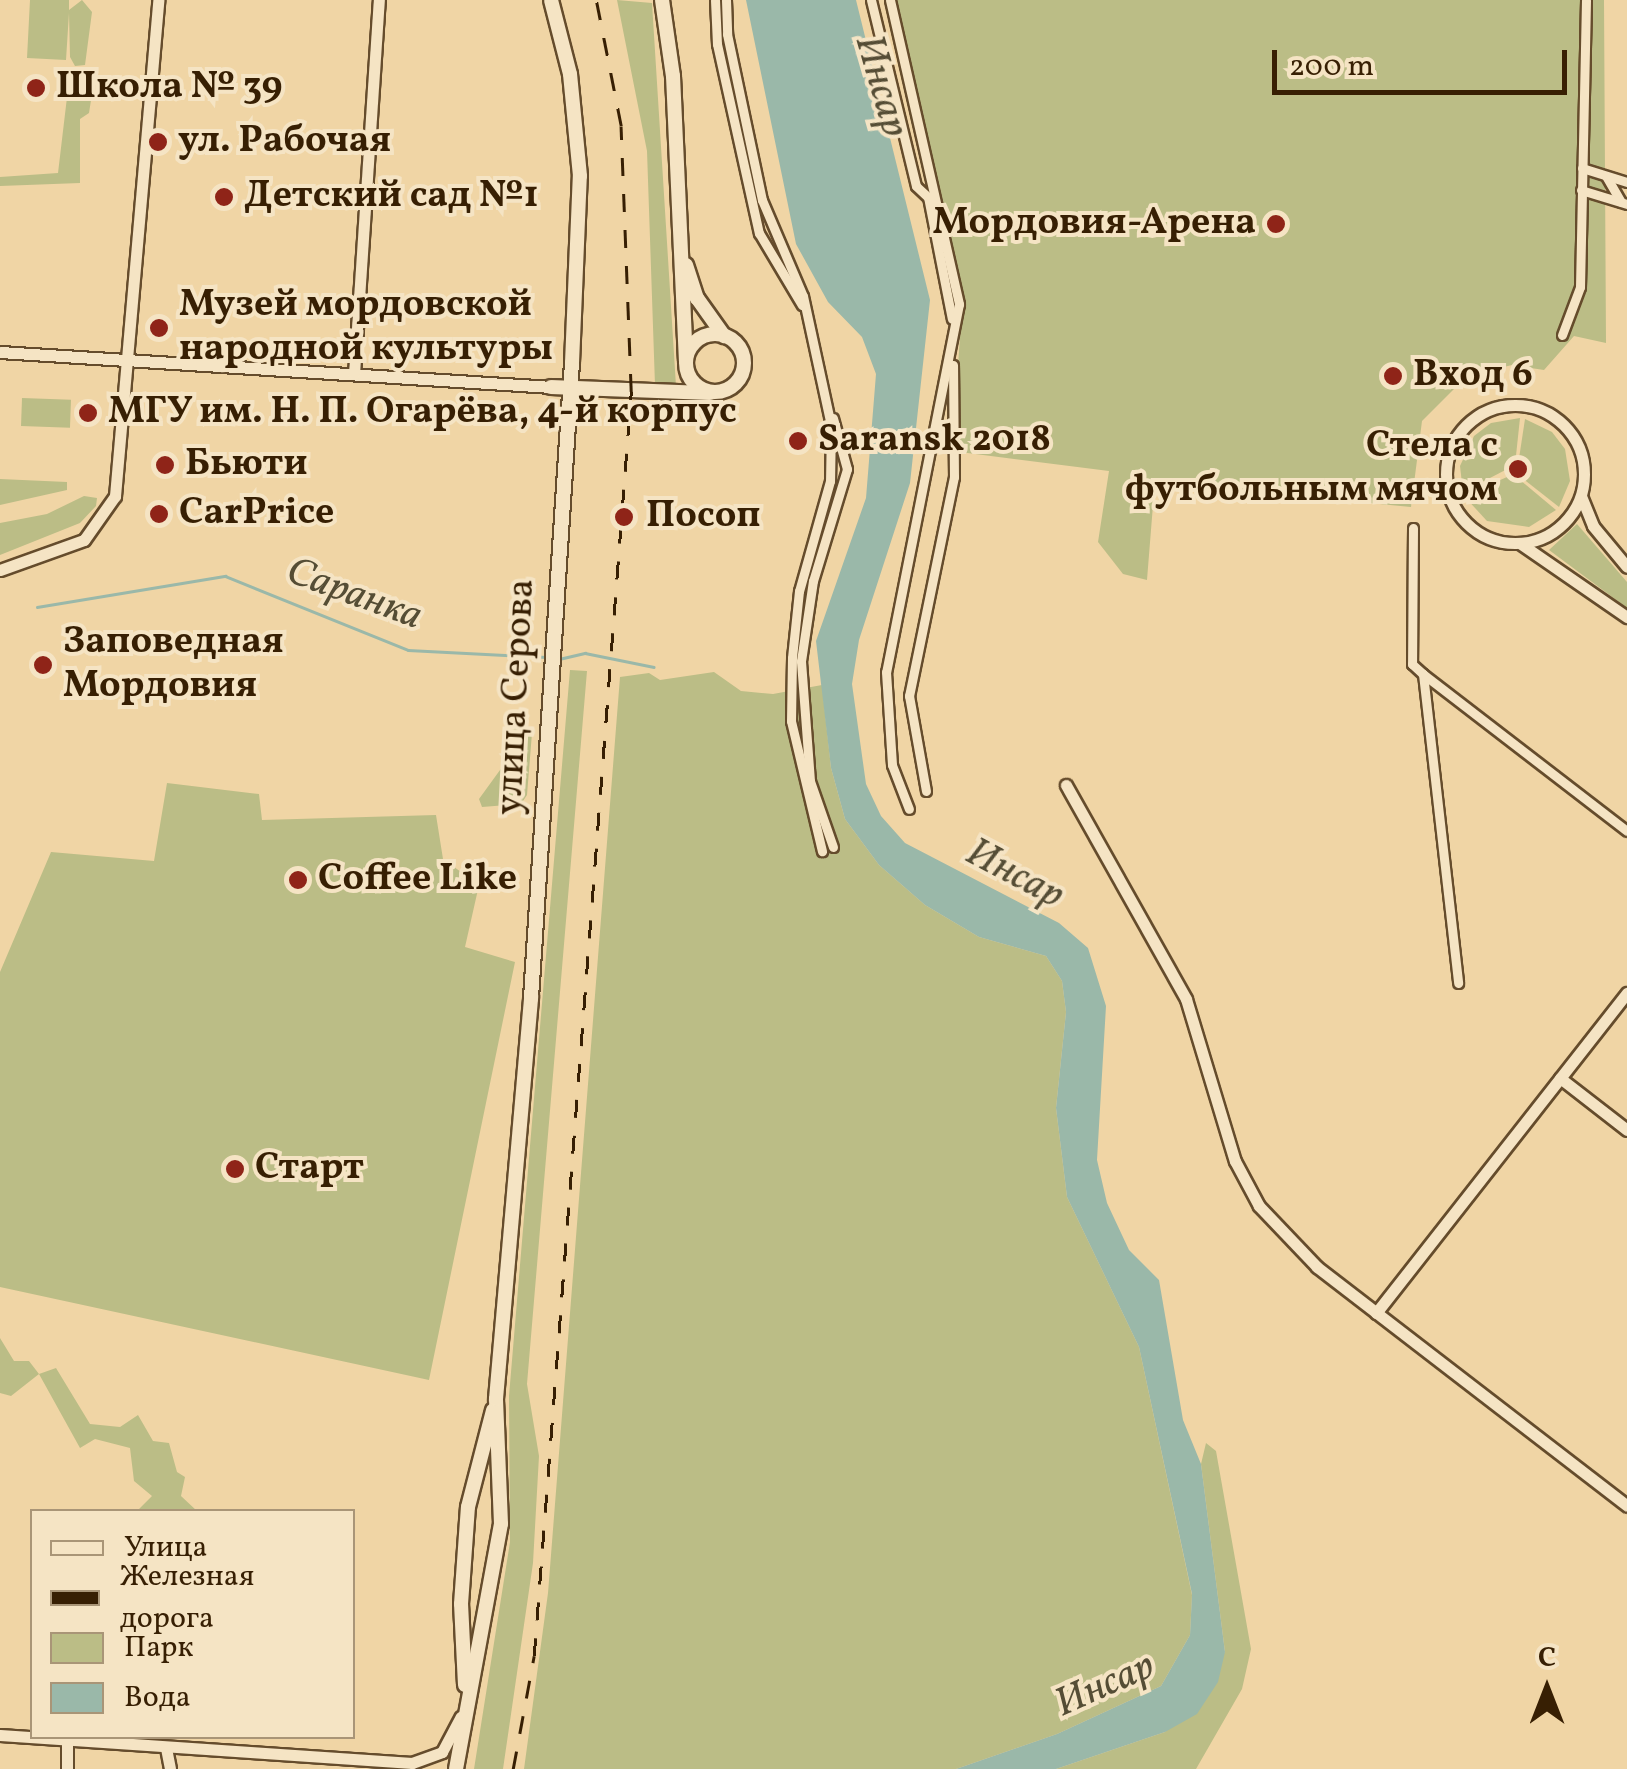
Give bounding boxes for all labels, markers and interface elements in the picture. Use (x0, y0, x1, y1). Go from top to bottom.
water label: Инсар (843, 30, 917, 142)
scale bar (1277, 30, 1572, 92)
text: 200 m (1289, 46, 1374, 88)
place label: Школа № 39 (56, 65, 283, 111)
marker: Школа № 39 (25, 77, 47, 99)
place label: ул. Рабочая (178, 119, 391, 165)
marker: ул. Рабочая (147, 131, 169, 153)
place label: Детский сад №1 (244, 174, 539, 220)
marker: Детский сад №1 (213, 186, 235, 208)
place label: Мордовия-Арена (932, 201, 1256, 247)
marker: Мордовия-Арена (1265, 213, 1287, 235)
place label: Музей мордовской народной культуры (179, 283, 553, 372)
marker: Музей мордовской народной культуры (148, 317, 170, 339)
place label: Вход 6 (1413, 353, 1533, 399)
marker: Вход 6 (1382, 365, 1404, 387)
place label: МГУ им. Н. П. Огарёва, 4-й корпус (108, 390, 738, 436)
marker: МГУ им. Н. П. Огарёва, 4-й корпус (77, 402, 99, 424)
place label: Saransk 2018 (818, 418, 1051, 464)
place label: Стела с футбольным мячом (1125, 424, 1498, 514)
marker: Saransk 2018 (787, 430, 809, 452)
place label: Бьюти (185, 442, 308, 488)
marker: Бьюти (154, 454, 176, 476)
marker: Стела с футбольным мячом (1507, 458, 1529, 480)
place label: CarPrice (179, 491, 335, 537)
place label: Посоп (646, 494, 761, 540)
marker: CarPrice (148, 503, 170, 525)
marker: Посоп (611, 504, 637, 530)
water label: Саранка (280, 548, 428, 642)
street label: улица Серова (488, 578, 546, 816)
place label: Заповедная Мордовия (63, 620, 284, 709)
marker: Заповедная Мордовия (32, 654, 54, 676)
water label: Инсар (957, 830, 1071, 920)
place label: Coffee Like (318, 857, 517, 903)
marker: Coffee Like (287, 869, 309, 891)
place label: Старт (255, 1146, 364, 1192)
marker: Старт (224, 1158, 246, 1180)
legend (30, 1509, 355, 1739)
text: Улица (124, 1527, 207, 1569)
text: Железная дорога (120, 1556, 254, 1640)
text: Парк (124, 1627, 193, 1669)
north arrow (1497, 1639, 1597, 1739)
text: С (1538, 1639, 1556, 1678)
water label: Инсар (1048, 1643, 1162, 1729)
text: Вода (124, 1677, 191, 1719)

